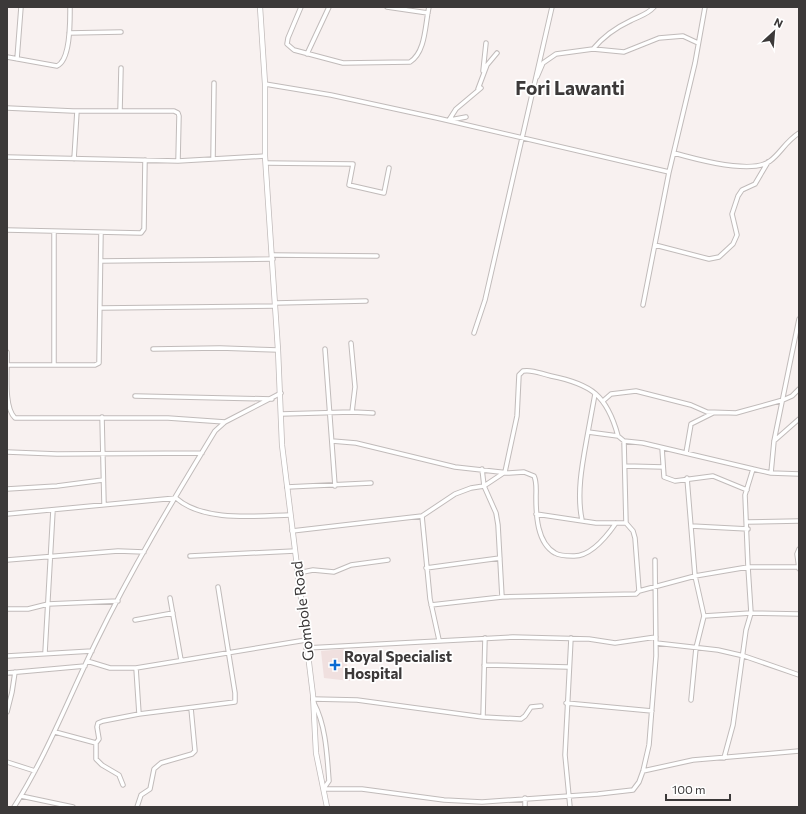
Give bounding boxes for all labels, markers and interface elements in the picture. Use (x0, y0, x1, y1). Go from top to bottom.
north arrow (754, 12, 794, 52)
text: N (772, 15, 785, 30)
district label: Fori Lawanti (515, 76, 625, 99)
street label: Gombole Road (287, 560, 317, 662)
place label: Royal Specialist Hospital (344, 647, 452, 682)
marker: Royal Specialist Hospital (329, 659, 341, 671)
scale bar (666, 776, 730, 802)
text: 100 m (672, 782, 706, 796)

